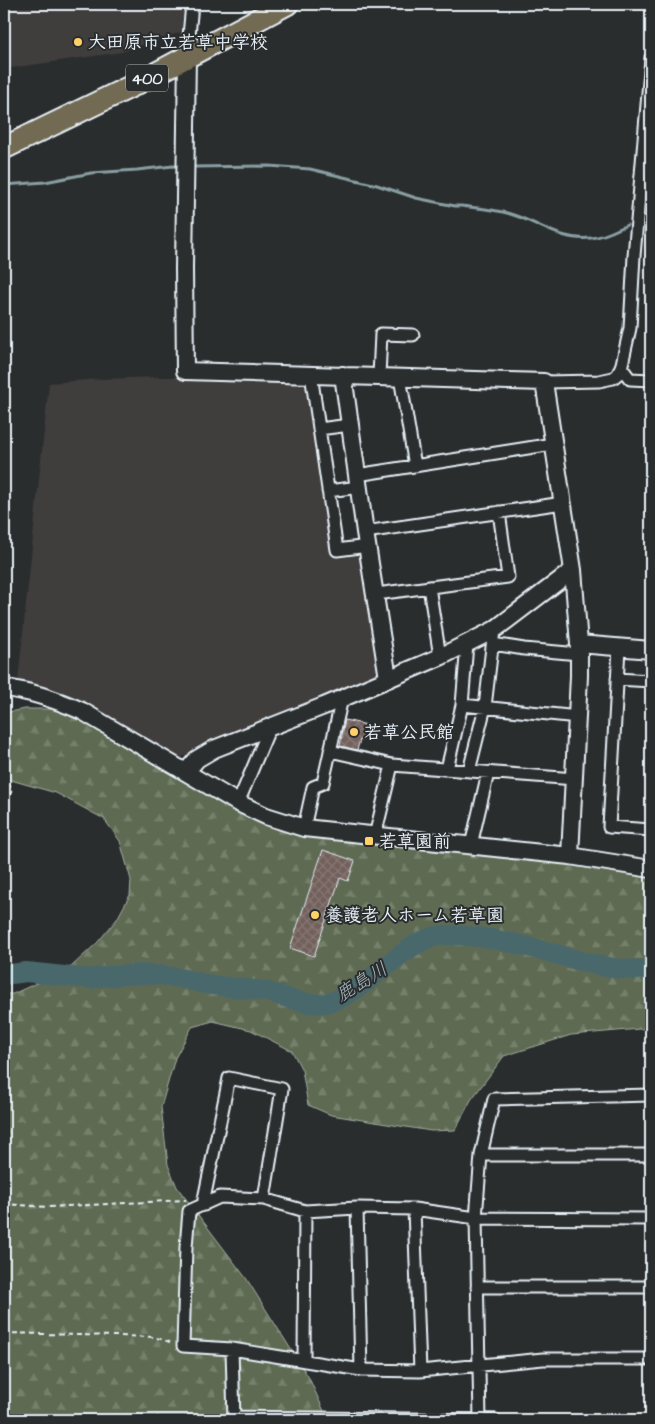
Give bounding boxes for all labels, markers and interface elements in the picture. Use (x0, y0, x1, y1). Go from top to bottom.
place label: 大田原市立若草中学校 (88, 30, 268, 55)
marker: 大田原市立若草中学校 (72, 36, 84, 48)
road number: 400 (126, 64, 168, 92)
place label: 若草公民館 (364, 720, 454, 745)
marker: 若草公民館 (348, 726, 360, 738)
place label: 若草園前 (379, 829, 451, 854)
marker: 若草園前 (363, 835, 375, 847)
place label: 養護老人ホーム若草園 (325, 903, 504, 928)
marker: 養護老人ホーム若草園 (309, 909, 321, 921)
water label: 鹿島川 (330, 956, 393, 1009)

